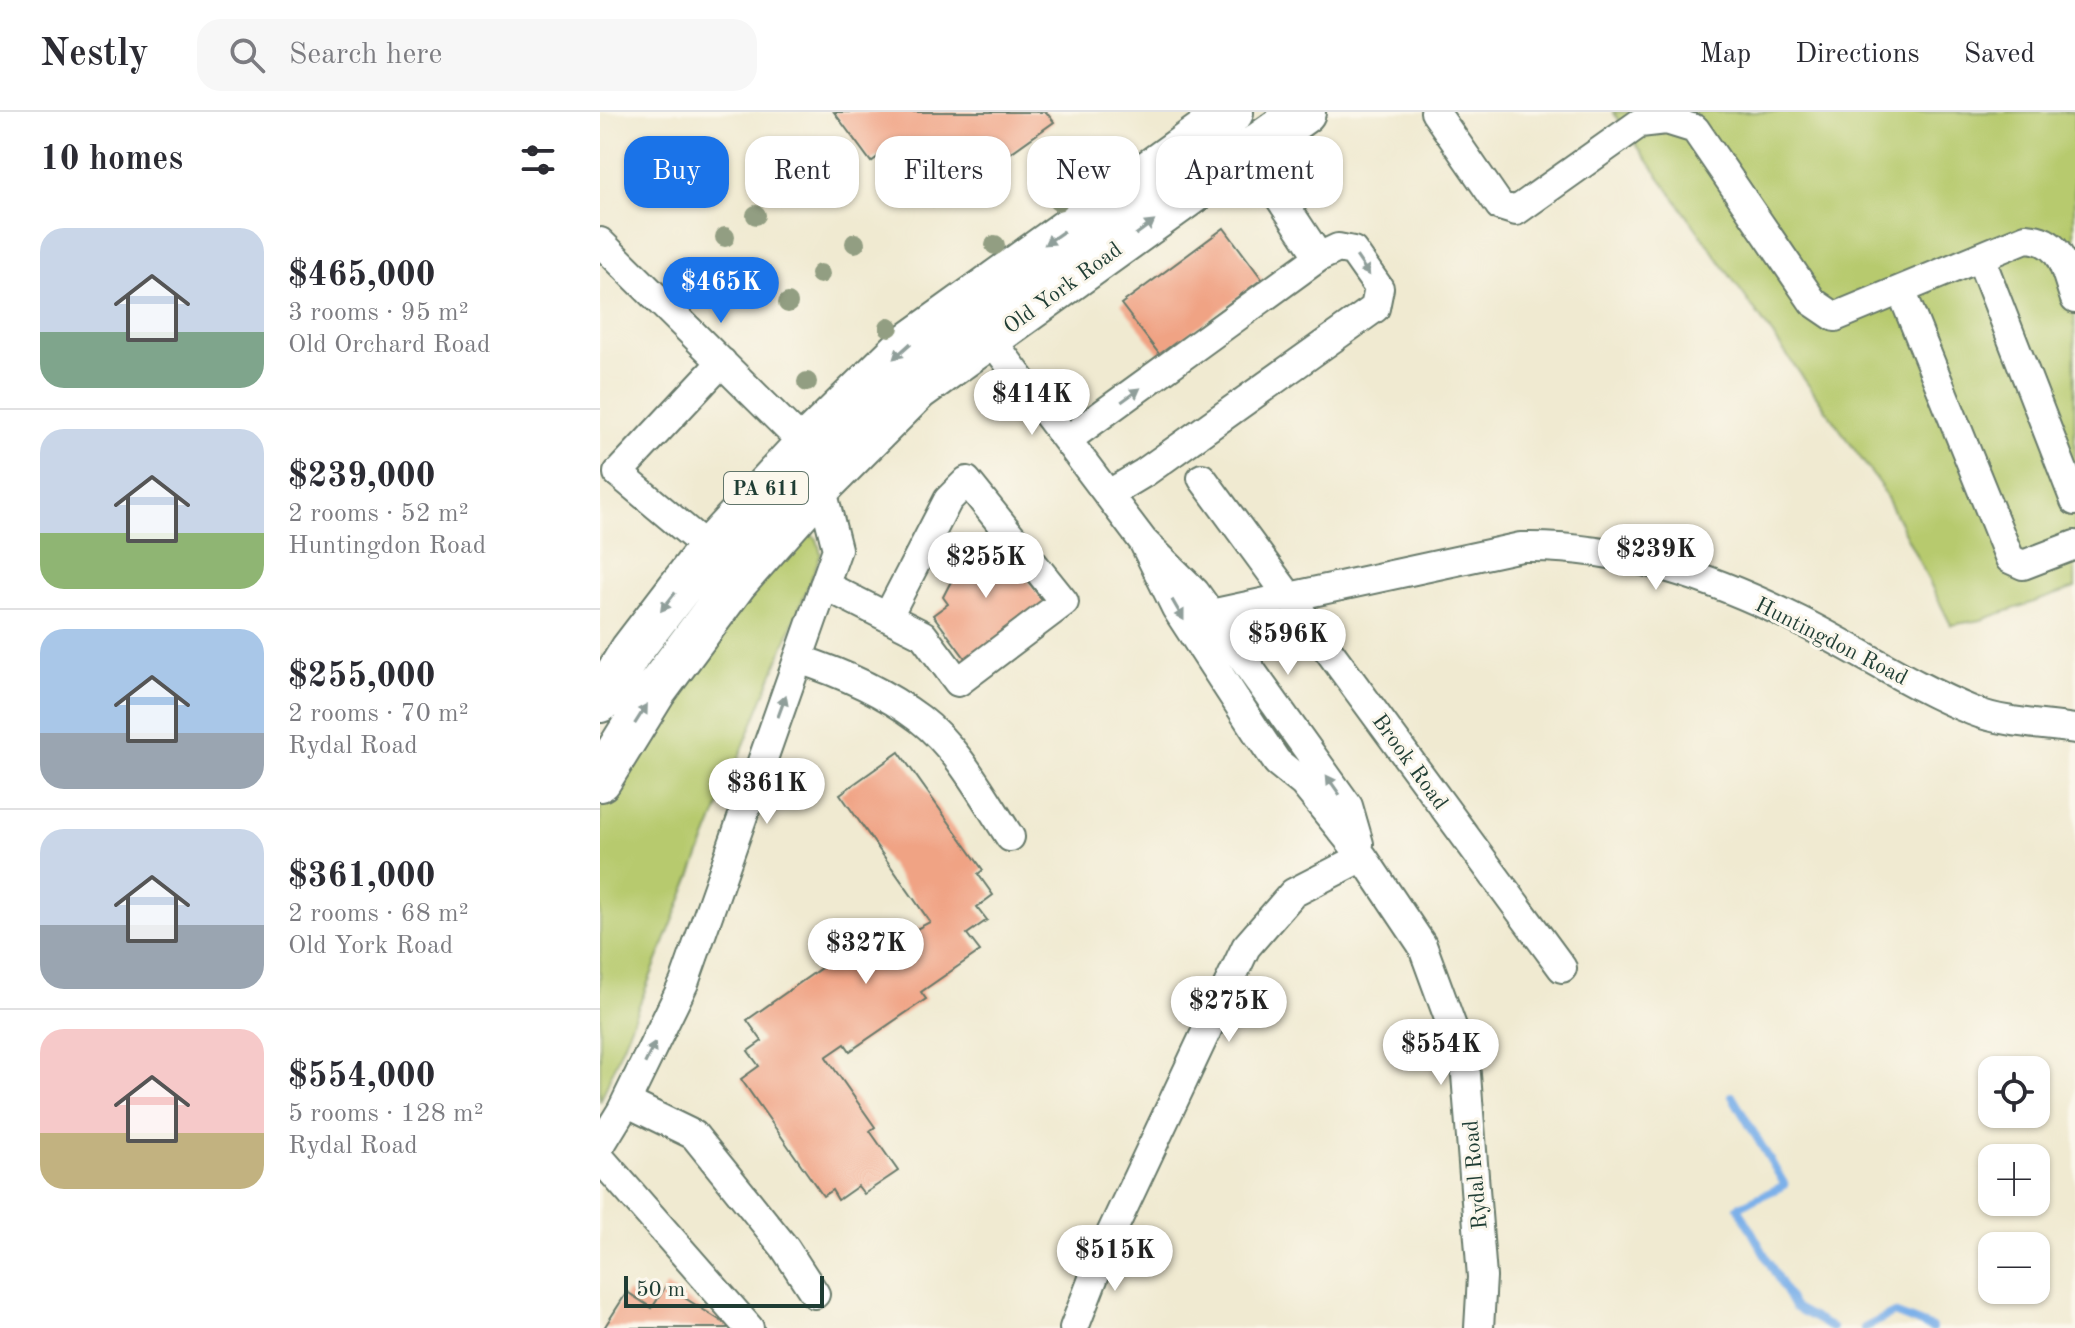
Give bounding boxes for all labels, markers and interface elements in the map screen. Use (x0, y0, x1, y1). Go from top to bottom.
search box (197, 19, 757, 91)
icon: search (225, 33, 269, 77)
text: Nestly (40, 36, 149, 74)
text: Search here (289, 40, 442, 70)
text: Map (1699, 41, 1751, 69)
text: Directions (1795, 41, 1920, 69)
text: Saved (1964, 41, 2035, 69)
chip: Buy (624, 136, 729, 208)
chip: Rent (745, 136, 859, 208)
chip: Filters (875, 136, 1011, 208)
chip: New (1027, 136, 1140, 208)
chip: Apartment (1156, 136, 1343, 208)
icon: filters (516, 138, 560, 182)
text: 10 homes (40, 143, 183, 177)
one-way arrow (1134, 220, 1156, 236)
one-way arrow (1044, 230, 1065, 245)
street label: Old York Road (1000, 239, 1126, 339)
one-way arrow (1355, 255, 1370, 277)
pin: $465K (665, 257, 777, 325)
text: $465,000 (288, 259, 436, 293)
icon: home (104, 260, 200, 356)
text: $465K (681, 270, 761, 296)
text: 3 rooms · 95 m² (288, 300, 469, 326)
text: Old Orchard Road (288, 332, 491, 358)
one-way arrow (892, 341, 911, 359)
pin: $414K (976, 369, 1088, 437)
text: $414K (992, 382, 1072, 408)
one-way arrow (1120, 387, 1141, 403)
text: $239,000 (288, 460, 436, 494)
icon: home (104, 461, 200, 557)
road number: PA 611 (724, 472, 808, 504)
text: 2 rooms · 52 m² (288, 501, 469, 527)
pin: $239K (1600, 524, 1712, 592)
pin: $255K (930, 532, 1042, 600)
text: Huntingdon Road (288, 533, 486, 559)
text: $239K (1616, 537, 1696, 563)
text: $255K (946, 545, 1026, 571)
one-way arrow (660, 592, 676, 612)
street label: Huntingdon Road (1751, 594, 1911, 690)
one-way arrow (1171, 599, 1185, 621)
pin: $596K (1232, 609, 1344, 677)
text: $596K (1248, 622, 1328, 648)
text: $255,000 (288, 660, 436, 694)
icon: home (104, 661, 200, 757)
one-way arrow (776, 693, 789, 717)
text: 2 rooms · 70 m² (288, 701, 469, 727)
one-way arrow (634, 703, 648, 725)
street label: Brook Road (1367, 710, 1451, 814)
text: Rydal Road (288, 733, 418, 759)
pin: $361K (711, 758, 823, 826)
text: $361K (727, 771, 807, 797)
one-way arrow (1326, 775, 1341, 796)
text: $361,000 (288, 860, 436, 894)
icon: home (104, 861, 200, 957)
text: 2 rooms · 68 m² (288, 901, 469, 927)
pin: $327K (810, 918, 922, 986)
text: $327K (826, 931, 906, 957)
text: Old York Road (288, 933, 453, 959)
pin: $275K (1173, 976, 1285, 1044)
text: $275K (1189, 989, 1269, 1015)
pin: $554K (1385, 1019, 1497, 1087)
text: $554K (1401, 1032, 1481, 1058)
one-way arrow (643, 1041, 657, 1065)
map controls (1978, 1056, 2050, 1304)
button: locate (1978, 1056, 2050, 1128)
text: $554,000 (288, 1060, 436, 1094)
icon: home (104, 1061, 200, 1157)
text: 5 rooms · 128 m² (288, 1101, 484, 1127)
street label: Rydal Road (1460, 1119, 1492, 1230)
text: Rydal Road (288, 1133, 418, 1159)
button: + (1978, 1144, 2050, 1216)
pin: $515K (1059, 1225, 1171, 1293)
button: − (1978, 1232, 2050, 1304)
text: $515K (1075, 1238, 1155, 1264)
scale bar (624, 1272, 824, 1308)
text: 50 m (636, 1279, 685, 1301)

